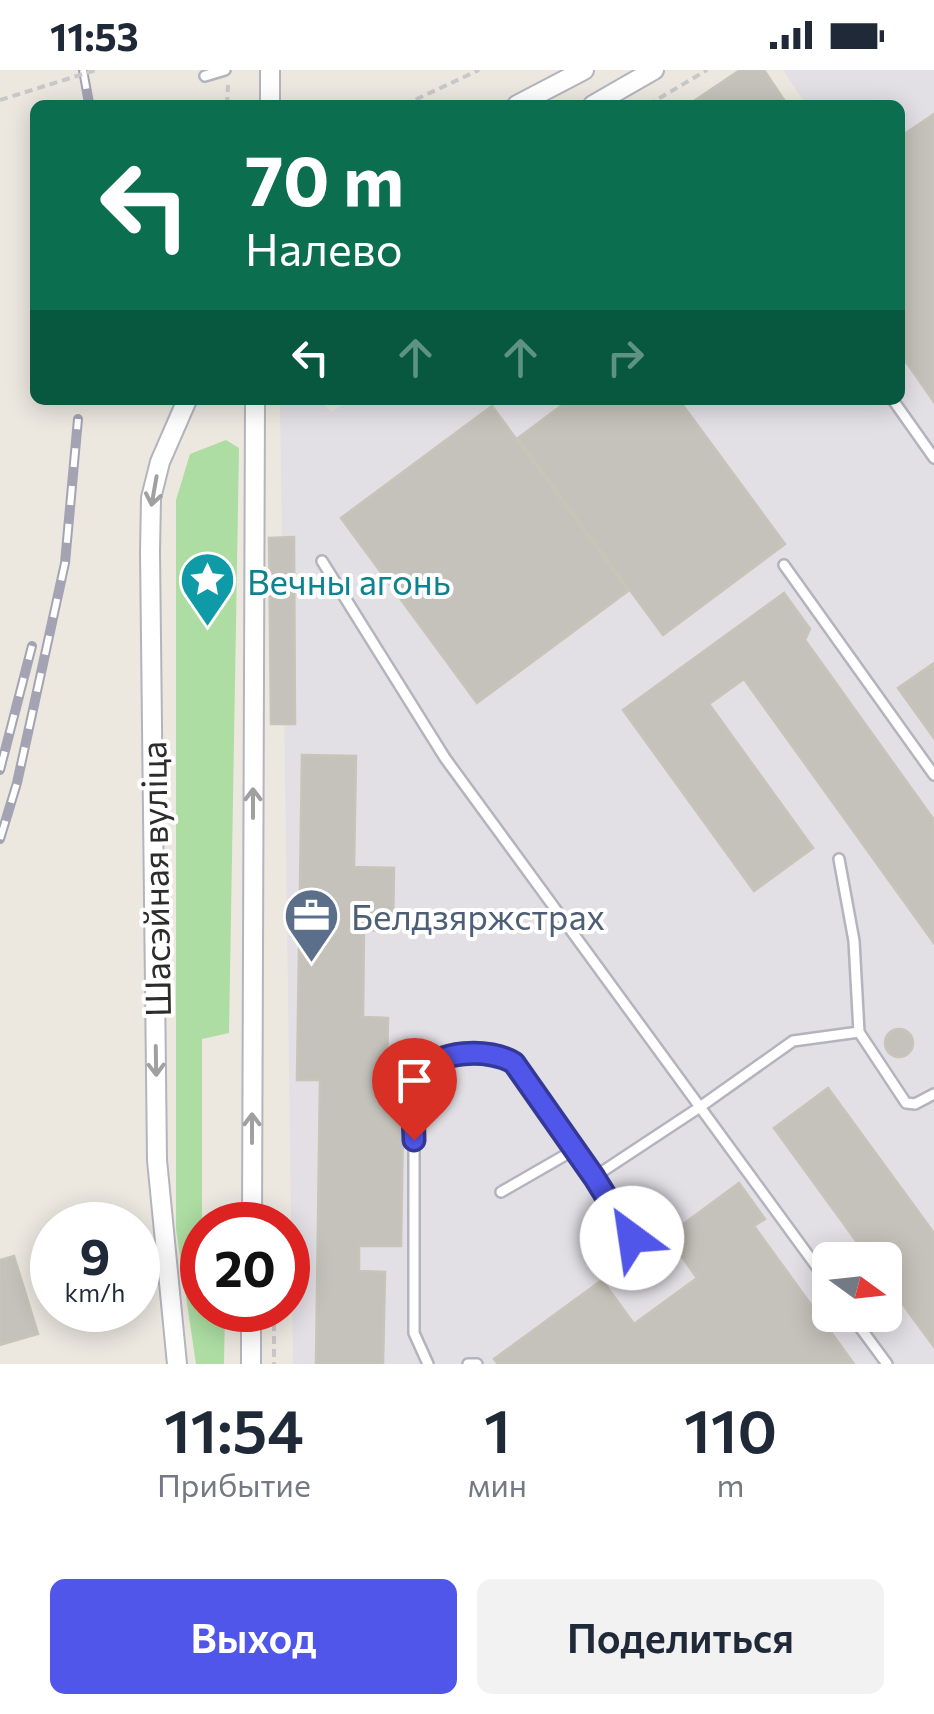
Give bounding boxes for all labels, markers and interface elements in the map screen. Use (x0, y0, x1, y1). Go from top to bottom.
text: 11:53 (50, 12, 139, 59)
text: 70 m (245, 135, 404, 220)
icon: left (80, 140, 210, 270)
text: Налево (245, 220, 403, 275)
icon: left (283, 330, 338, 385)
icon: ahead (388, 330, 443, 385)
icon: ahead (493, 330, 548, 385)
icon: right (598, 330, 653, 385)
one-way arrow (144, 474, 163, 507)
place icon: Вечны агонь (178, 550, 238, 629)
place label: Вечны агонь (247, 559, 451, 602)
street label: Шасэйная вуліца (130, 741, 178, 1017)
one-way arrow (244, 787, 262, 820)
office icon: Белдзяржстрах (282, 885, 342, 964)
place label: Белдзяржстрах (351, 894, 605, 937)
pin (372, 1038, 457, 1141)
one-way arrow (146, 1044, 166, 1076)
icon: arrive (387, 1053, 442, 1108)
one-way arrow (242, 1112, 262, 1144)
position arrow (580, 1186, 684, 1290)
speed limit sign: 20 (180, 1202, 310, 1332)
text: 9 (80, 1224, 110, 1285)
north arrow (812, 1242, 902, 1332)
map controls (812, 1242, 902, 1332)
text: km/h (65, 1277, 125, 1307)
text: 11:54 (164, 1392, 304, 1465)
text: 1 (484, 1392, 511, 1465)
text: 110 (684, 1392, 777, 1465)
text: Прибытие (157, 1464, 311, 1504)
text: мин (468, 1464, 527, 1504)
text: m (717, 1464, 745, 1504)
button: Выход (50, 1579, 457, 1694)
button: Поделиться (477, 1579, 884, 1694)

